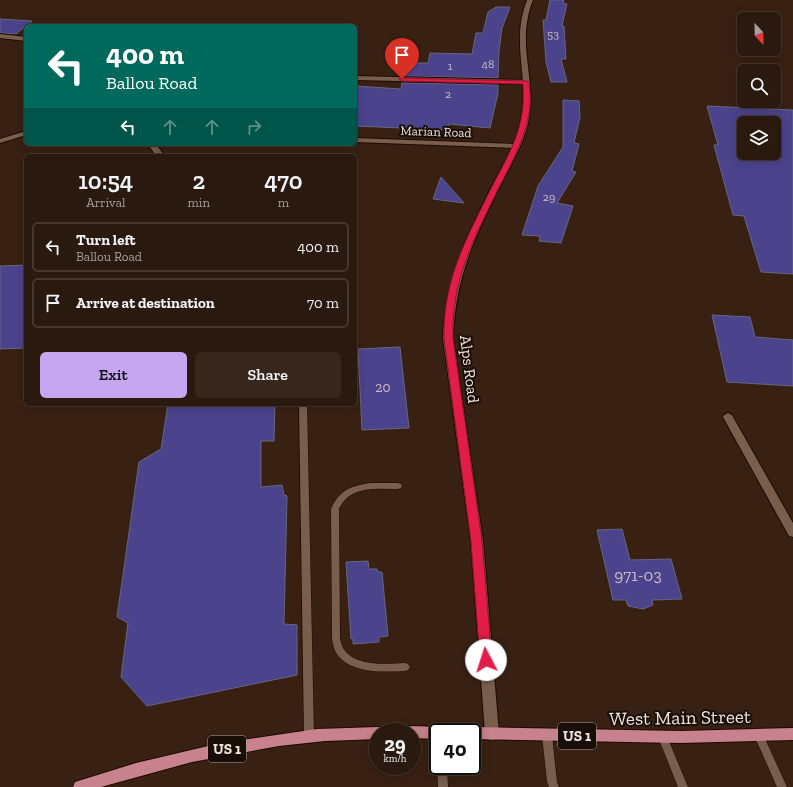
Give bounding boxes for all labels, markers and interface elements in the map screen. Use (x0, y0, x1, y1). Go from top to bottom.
north arrow (737, 12, 781, 56)
map controls (737, 12, 781, 160)
house number: 53 (547, 27, 559, 41)
text: 400 m (106, 38, 184, 71)
pin (385, 38, 419, 79)
icon: left (40, 40, 92, 92)
icon: arrive (391, 44, 413, 66)
house number: 48 (482, 57, 494, 71)
house number: 1 (448, 59, 453, 73)
button: search (737, 64, 781, 108)
text: Ballou Road (106, 72, 197, 94)
house number: 2 (445, 87, 451, 101)
icon: left (117, 116, 139, 138)
icon: ahead (159, 116, 181, 138)
icon: ahead (201, 116, 223, 138)
icon: right (243, 116, 265, 138)
button: layers (737, 116, 781, 160)
street label: Marian Road (400, 123, 472, 140)
text: 10:54 (78, 166, 133, 195)
text: 2 (192, 166, 205, 195)
text: 470 (264, 166, 303, 195)
house number: 29 (543, 190, 555, 204)
text: Arrival (86, 195, 125, 210)
text: min (188, 195, 210, 210)
text: m (278, 195, 289, 210)
text: Turn left (76, 231, 136, 249)
icon: left (42, 236, 64, 258)
text: 400 m (297, 238, 339, 256)
text: Ballou Road (76, 249, 142, 264)
icon: arrive (42, 292, 64, 314)
text: Arrive at destination (76, 294, 215, 312)
text: 70 m (307, 294, 339, 312)
street label: Alps Road (456, 334, 483, 404)
button: Exit (40, 352, 187, 398)
button: Share (195, 352, 341, 398)
house number: 20 (375, 379, 391, 396)
house number: 971-03 (614, 565, 662, 585)
position arrow (465, 639, 507, 681)
street label: West Main Street (609, 705, 751, 730)
speed limit sign: 40 (429, 723, 481, 775)
road number: US 1 (558, 723, 596, 749)
text: 29 (384, 732, 406, 756)
road number: US 1 (208, 736, 246, 762)
text: km/h (384, 753, 406, 765)

